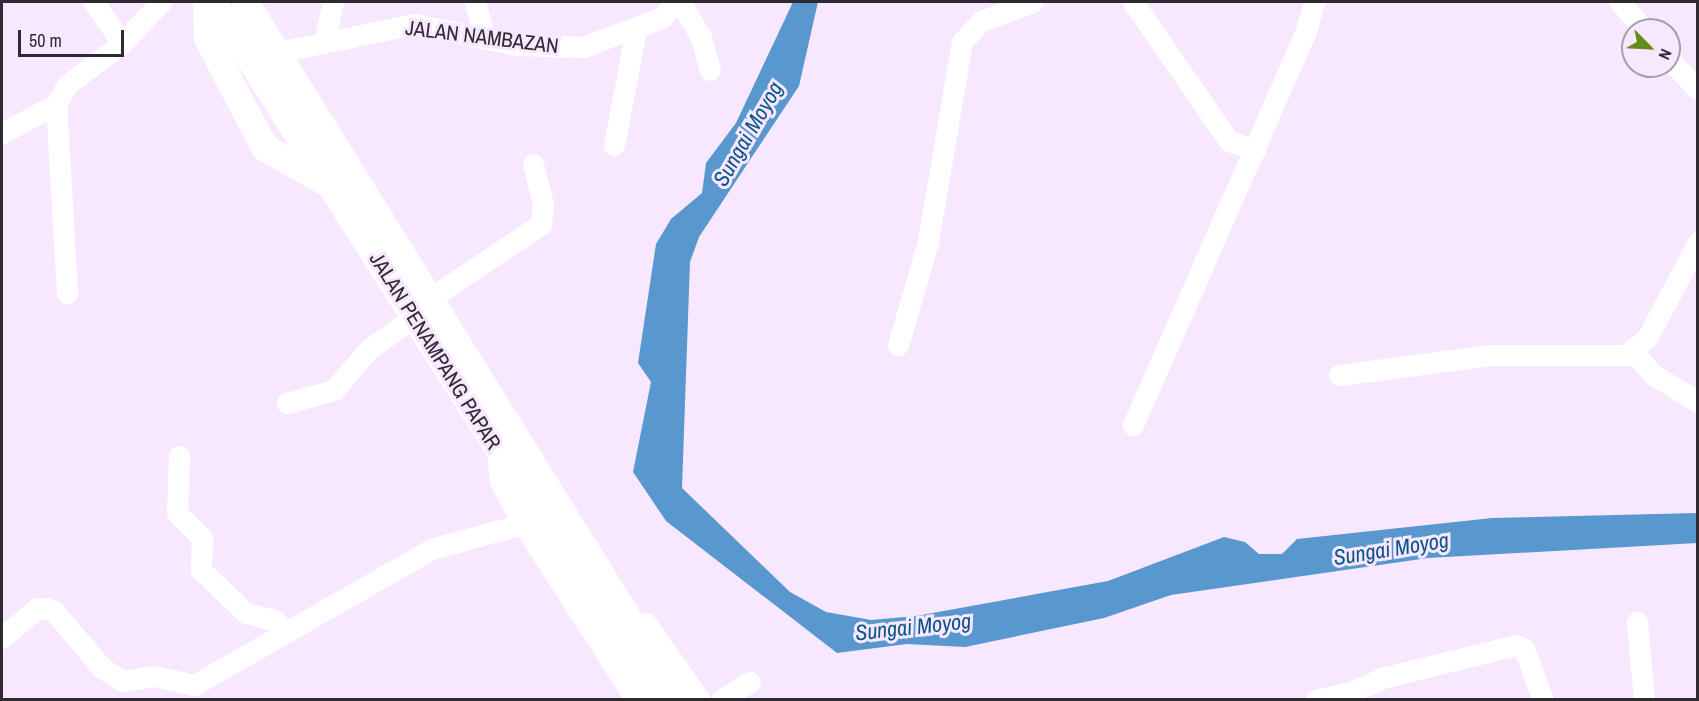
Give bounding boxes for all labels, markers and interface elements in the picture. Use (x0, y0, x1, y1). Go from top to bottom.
street label: JALAN NAMBAZAN (404, 15, 560, 59)
scale bar (21, 18, 128, 56)
north arrow (1621, 18, 1681, 78)
text: 50 m (29, 28, 62, 53)
text: N (1654, 46, 1678, 63)
water label: Sungai Moyog (707, 77, 789, 191)
street label: JALAN PENAMPANG PAPAR (364, 248, 506, 454)
water label: Sungai Moyog (1331, 527, 1451, 571)
water label: Sungai Moyog (854, 608, 972, 646)

